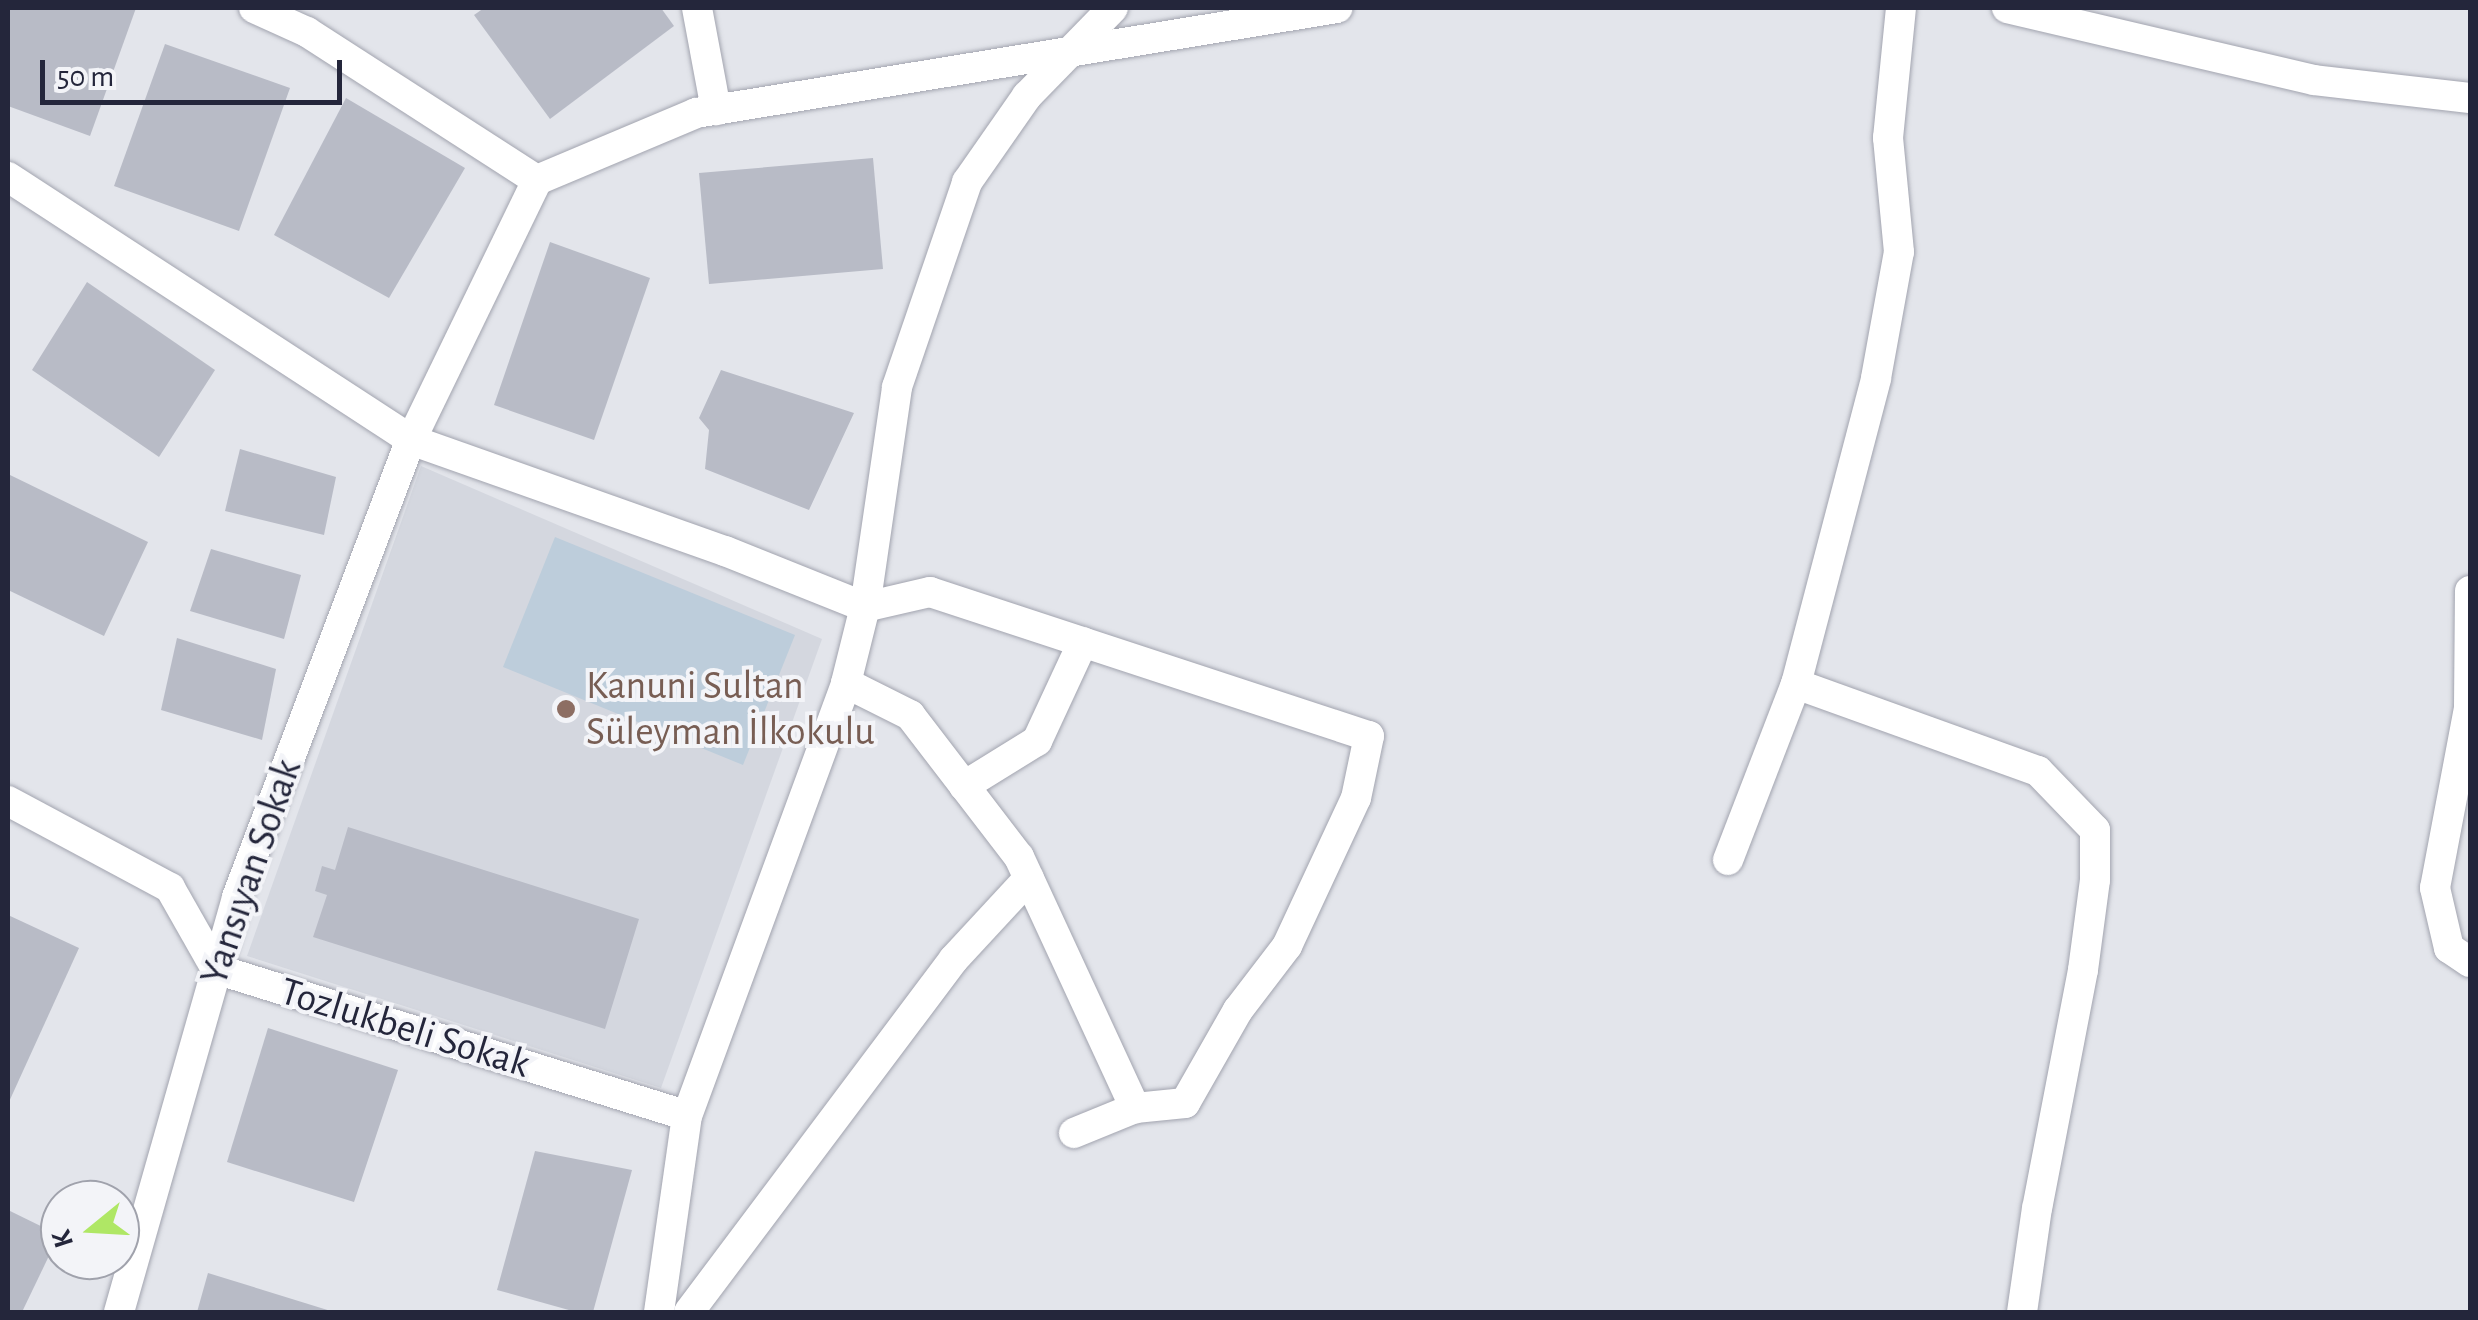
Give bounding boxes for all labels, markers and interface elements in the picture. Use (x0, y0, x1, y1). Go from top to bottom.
scale bar (45, 40, 348, 102)
text: 50 m (57, 62, 114, 92)
place label: Kanuni Sultan Süleyman İlkokulu (586, 662, 875, 756)
marker: Kanuni Sultan Süleyman İlkokulu (555, 698, 577, 720)
street label: Yansıyan Sokak (190, 753, 312, 991)
street label: Tozlukbeli Sokak (275, 967, 535, 1089)
north arrow (40, 1180, 140, 1280)
text: K (48, 1227, 79, 1251)

